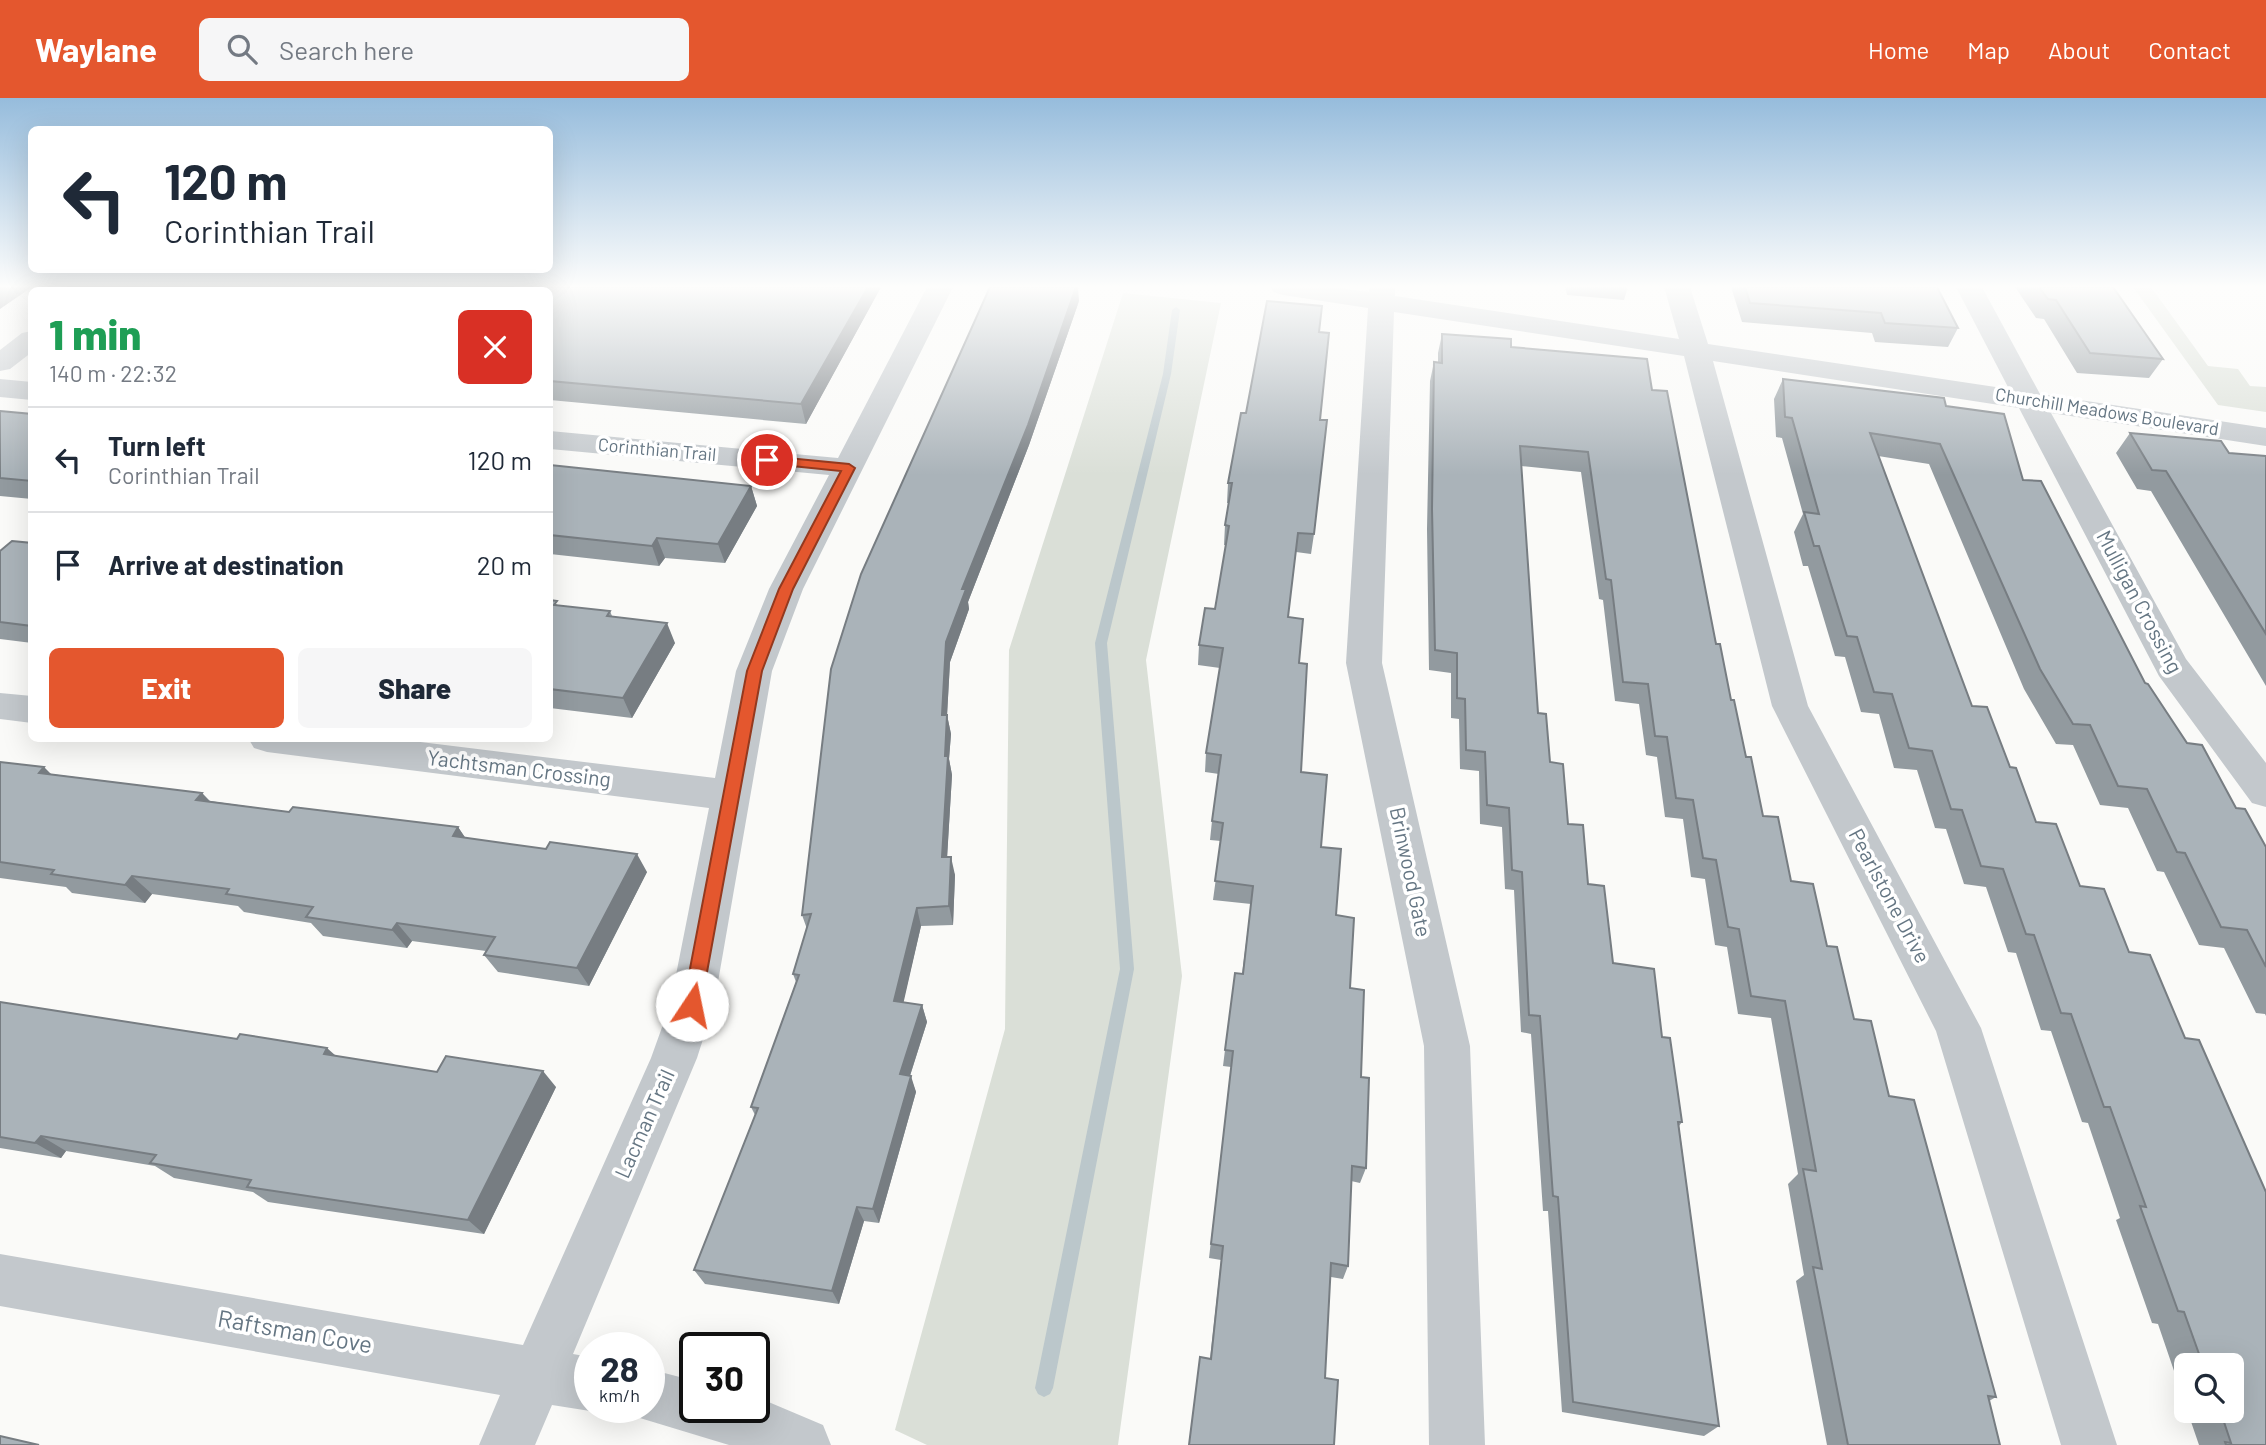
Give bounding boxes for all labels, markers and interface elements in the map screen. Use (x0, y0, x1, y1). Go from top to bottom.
search box (199, 18, 689, 81)
text: Waylane (35, 29, 157, 69)
icon: search (223, 30, 261, 68)
text: Search here (279, 34, 414, 65)
text: Home (1868, 35, 1929, 64)
text: Map (1967, 35, 2010, 64)
text: About (2048, 35, 2110, 64)
text: Contact (2148, 35, 2231, 64)
text: 120 m (164, 151, 287, 210)
icon: left (49, 154, 140, 245)
text: Corinthian Trail (164, 211, 375, 249)
text: 1 min (49, 308, 141, 358)
button: close (458, 310, 532, 384)
text: 140 m · 22:32 (49, 359, 177, 387)
street label: Churchill Meadows Boulevard (1994, 382, 2220, 440)
text: Turn left (108, 430, 206, 461)
pin (737, 430, 797, 490)
street label: Corinthian Trail (597, 433, 717, 465)
icon: left (49, 441, 87, 479)
icon: arrive (748, 441, 786, 479)
text: 120 m (468, 444, 532, 475)
text: Corinthian Trail (108, 461, 260, 489)
street label: Mulligan Crossing (2092, 526, 2189, 677)
icon: arrive (49, 546, 87, 584)
text: Arrive at destination (108, 549, 344, 580)
text: 20 m (477, 549, 532, 580)
button: Exit (49, 648, 284, 728)
button: Share (298, 648, 532, 728)
street label: Yachtsman Crossing (426, 744, 612, 791)
street label: Brinwood Gate (1385, 804, 1437, 939)
street label: Pearlstone Drive (1844, 824, 1936, 967)
position arrow (655, 968, 729, 1042)
street label: Lacman Trail (609, 1065, 679, 1182)
street label: Raftsman Cove (216, 1303, 375, 1358)
speed limit sign: 30 (679, 1332, 770, 1423)
text: 28 (600, 1347, 639, 1389)
map controls (2174, 1353, 2244, 1423)
button: search (2174, 1353, 2244, 1423)
text: km/h (599, 1384, 640, 1406)

